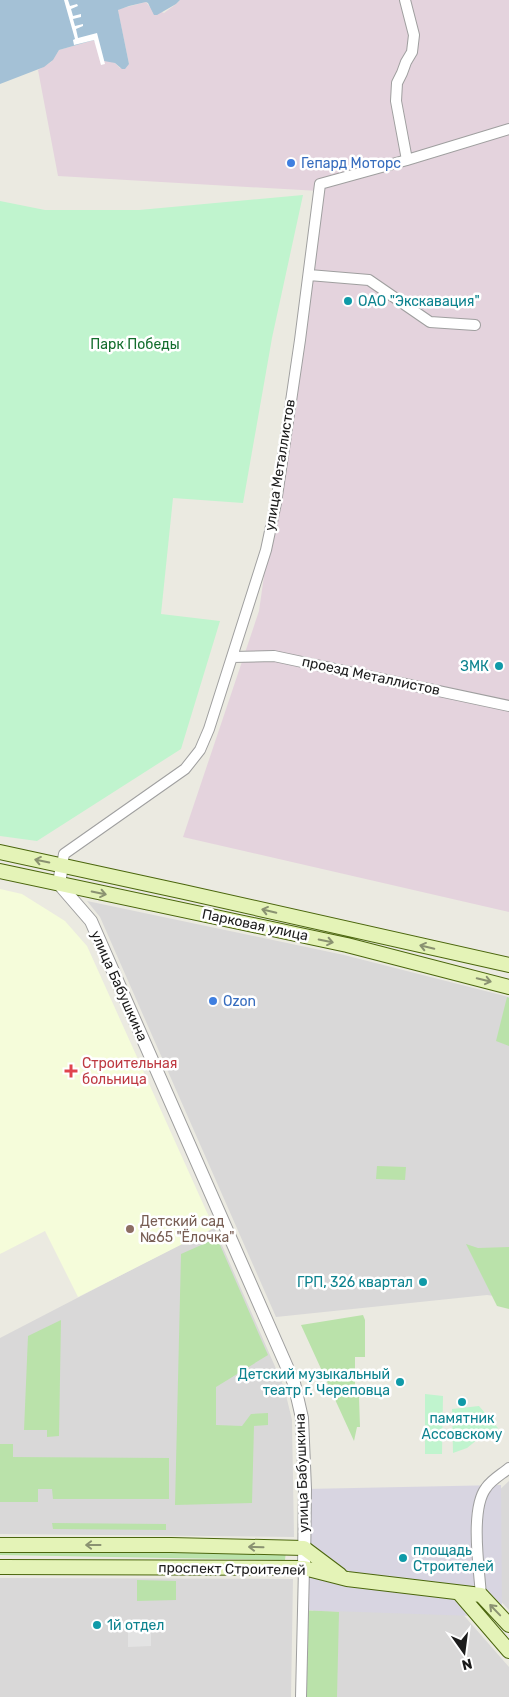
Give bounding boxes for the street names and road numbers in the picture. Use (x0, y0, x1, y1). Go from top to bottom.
street label: улица Металлистов (261, 398, 299, 532)
street label: проезд Металлистов (300, 653, 442, 699)
street label: Парковая улица (200, 905, 310, 945)
street label: улица Бабушкина (87, 928, 151, 1044)
street label: улица Бабушкина (291, 1413, 313, 1533)
street label: проспект Строителей (158, 1559, 306, 1579)

